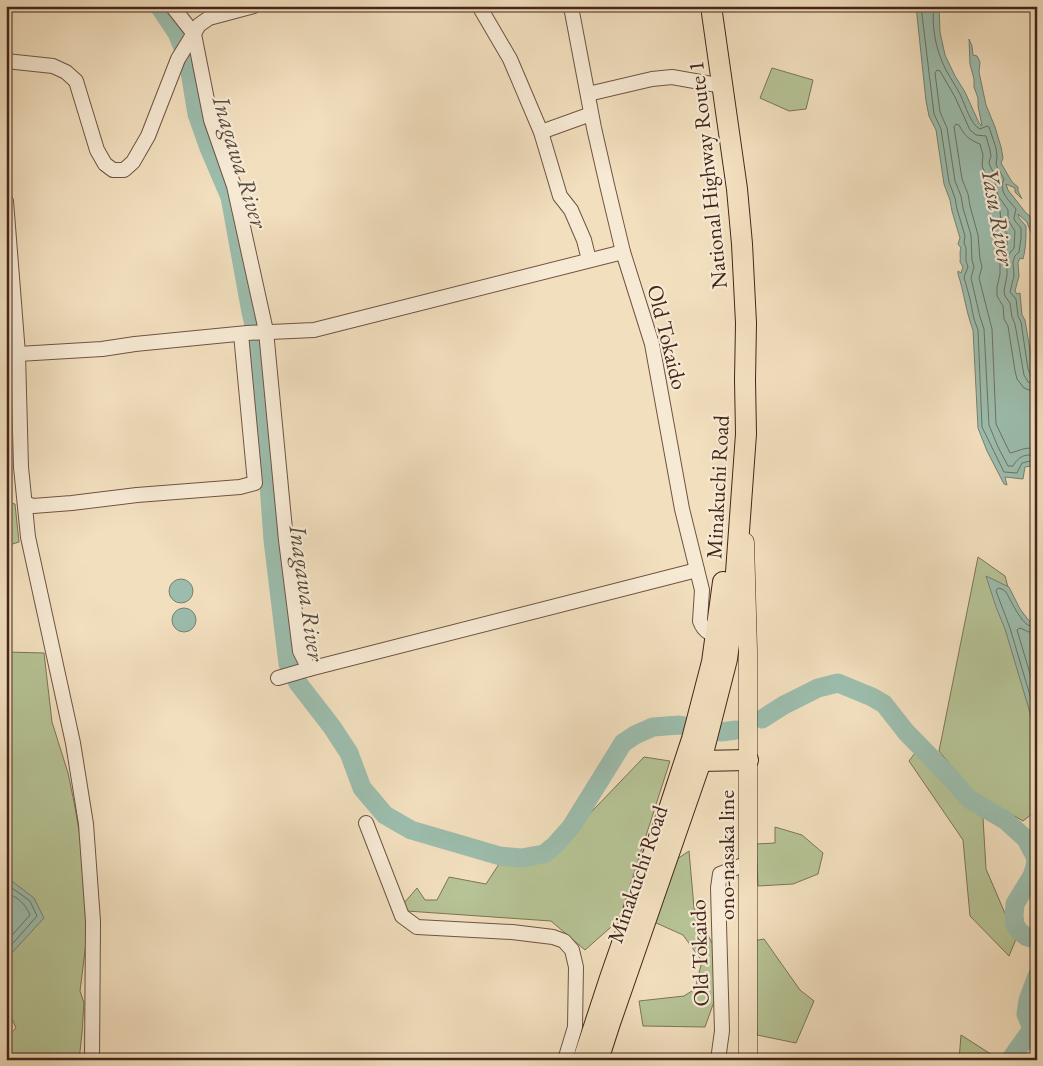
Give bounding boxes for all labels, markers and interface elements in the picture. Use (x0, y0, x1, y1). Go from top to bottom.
street label: National Highway Route 1 (681, 60, 734, 290)
water label: Inagawa River (205, 91, 276, 234)
water label: Yasu River (975, 166, 1023, 270)
street label: Old Tokaido (640, 282, 695, 393)
street label: Minakuchi Road (699, 414, 736, 560)
water label: Inagawa River (283, 522, 333, 665)
street label: ono-nasaka line (712, 790, 741, 920)
street label: Minakuchi Road (600, 801, 675, 947)
street label: Old Tokaido (683, 899, 716, 1007)

